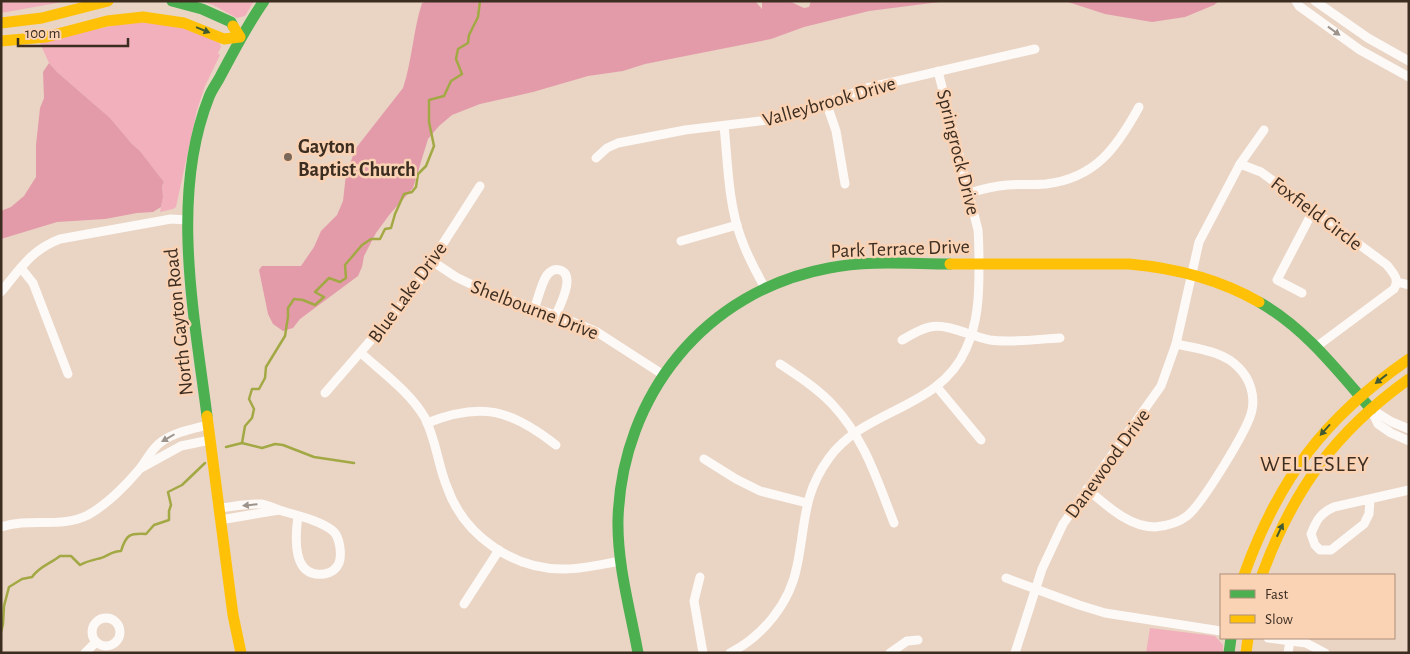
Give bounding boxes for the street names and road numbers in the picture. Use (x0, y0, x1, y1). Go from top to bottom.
street label: Valleybrook Drive (761, 73, 898, 130)
street label: Springrock Drive (933, 87, 983, 217)
street label: Foxfield Circle (1267, 173, 1366, 254)
street label: Park Terrace Drive (830, 237, 970, 261)
street label: Blue Lake Drive (365, 239, 451, 347)
street label: North Gayton Road (161, 247, 197, 396)
street label: Shelbourne Drive (468, 276, 601, 343)
street label: Danewood Drive (1062, 405, 1154, 522)

